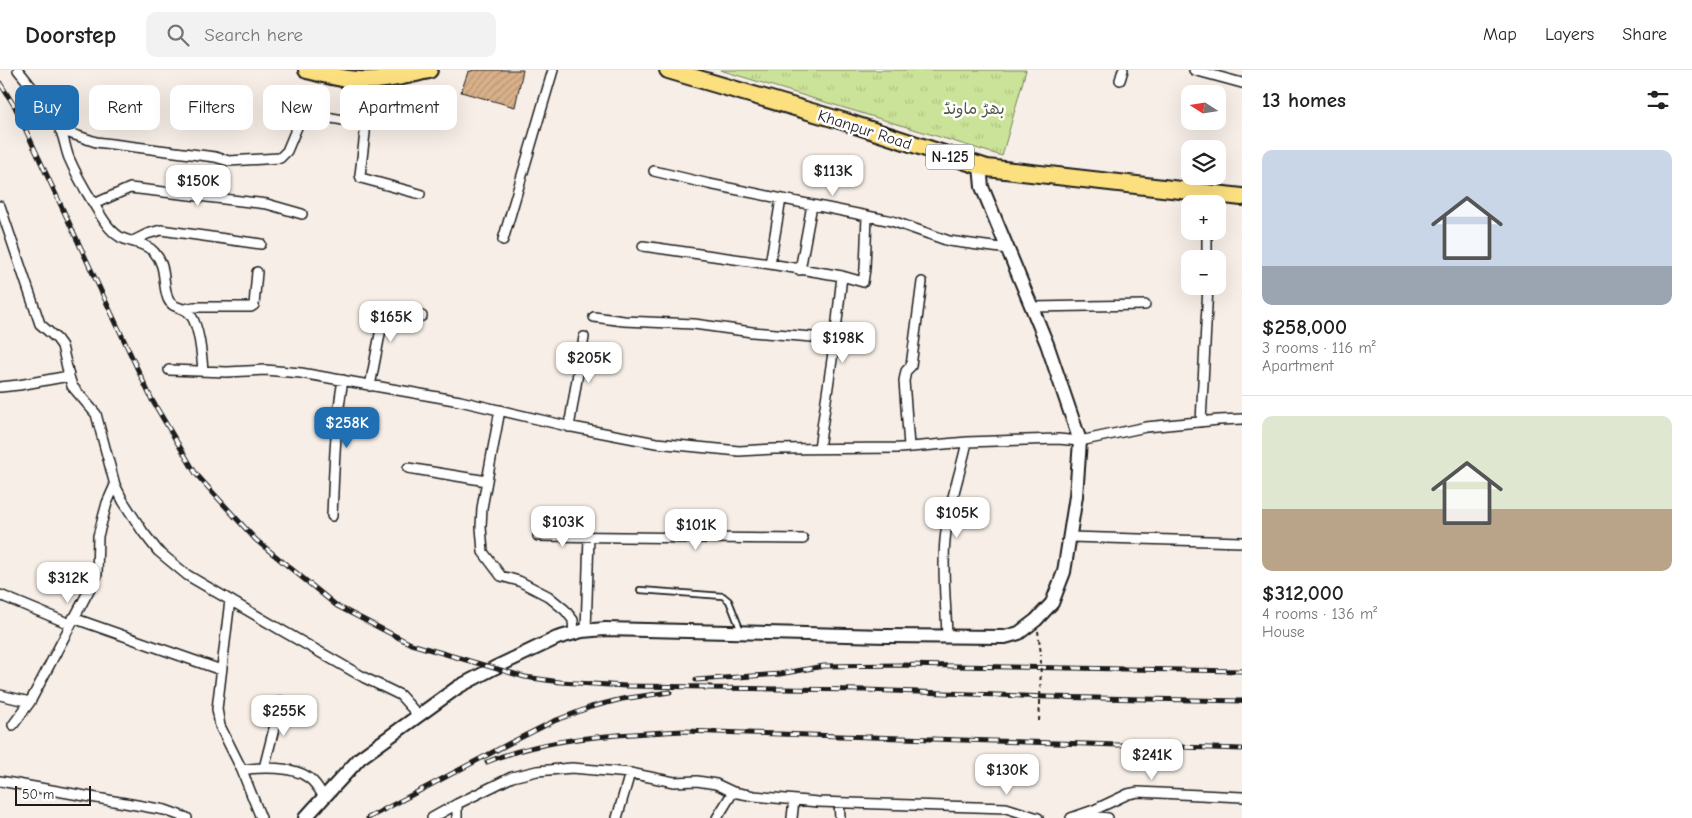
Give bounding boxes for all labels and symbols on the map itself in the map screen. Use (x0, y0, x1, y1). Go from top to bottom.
north arrow (1181, 85, 1226, 130)
park label: بھڑ ماونڈ (943, 100, 1005, 118)
street label: Khanpur Road (816, 106, 914, 154)
road number: N-125 (926, 144, 974, 170)
pin: $113K (798, 154, 868, 197)
pin: $150K (163, 164, 233, 207)
pin: $165K (356, 300, 426, 343)
pin: $198K (808, 322, 878, 364)
pin: $205K (554, 342, 624, 384)
pin: $258K (312, 406, 382, 449)
pin: $105K (922, 496, 992, 539)
pin: $103K (528, 506, 598, 548)
pin: $101K (661, 508, 731, 551)
pin: $312K (33, 562, 103, 604)
pin: $255K (249, 694, 319, 737)
pin: $241K (1117, 738, 1187, 781)
pin: $130K (972, 754, 1042, 796)
scale bar (15, 783, 91, 806)

